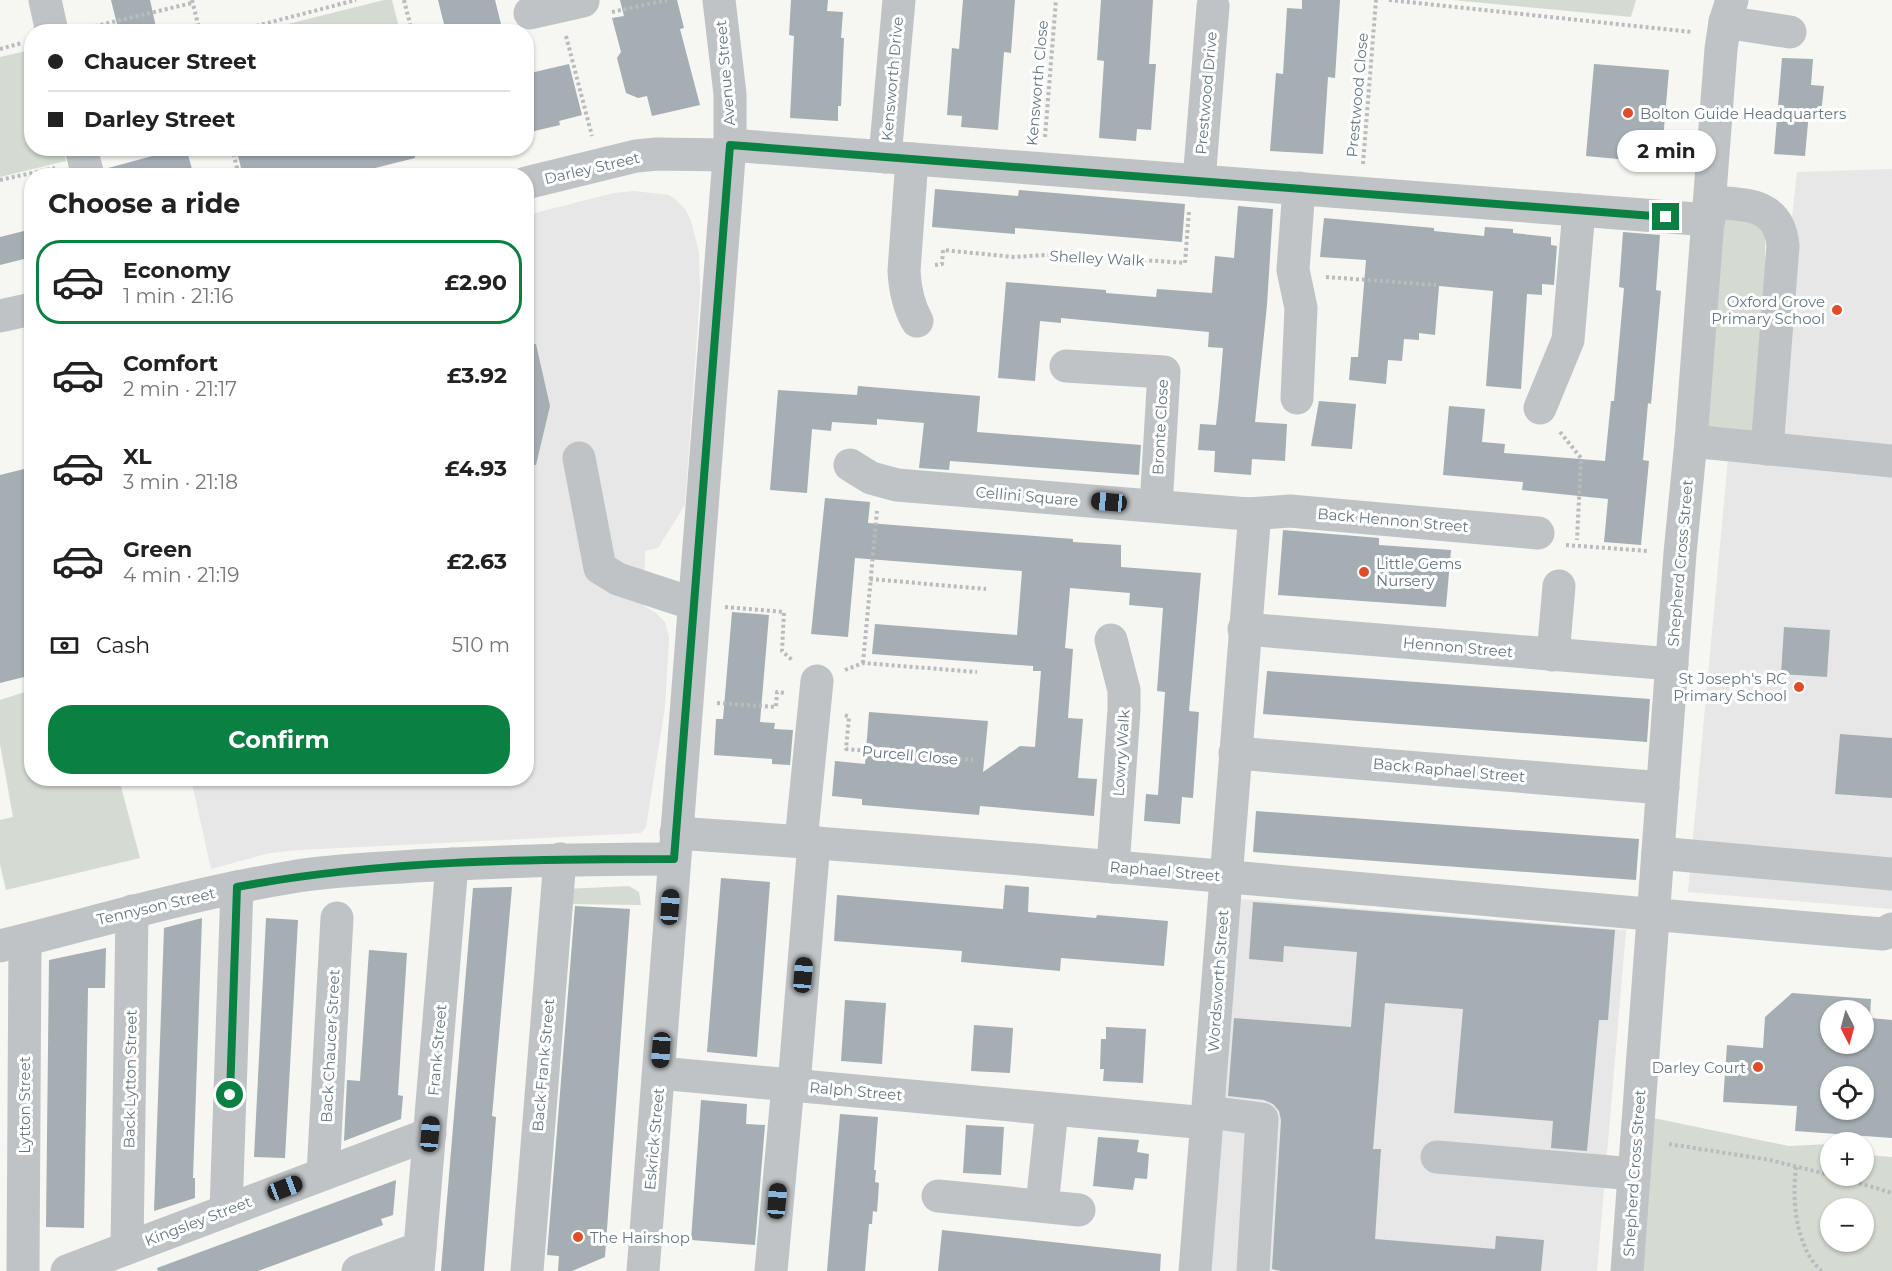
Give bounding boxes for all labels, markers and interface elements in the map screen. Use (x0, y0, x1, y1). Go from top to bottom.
street label: Kensworth Drive (877, 16, 907, 142)
street label: Avenue Street (711, 19, 739, 127)
street label: Kensworth Close (1022, 19, 1052, 147)
street label: Prestwood Drive (1191, 31, 1221, 155)
street label: Prestwood Close (1342, 32, 1372, 158)
text: Chaucer Street (84, 48, 257, 75)
place label: Bolton Guide Headquarters (1640, 104, 1846, 123)
text: Darley Street (84, 106, 235, 133)
marker: Bolton Guide Headquarters (1621, 106, 1635, 120)
callout: 2 min (1616, 130, 1716, 172)
text: 2 min (1637, 139, 1696, 163)
street label: Darley Street (542, 148, 642, 188)
text: Choose a ride (48, 187, 240, 220)
route end (1652, 203, 1679, 230)
street label: Shelley Walk (1049, 246, 1145, 270)
icon: car (51, 255, 105, 309)
text: Economy (123, 257, 231, 284)
text: £2.90 (445, 269, 507, 296)
text: 1 min · 21:16 (123, 284, 233, 308)
place label: Oxford Grove Primary School (1711, 292, 1825, 328)
marker: Oxford Grove Primary School (1830, 303, 1844, 317)
icon: car (51, 348, 105, 402)
text: Comfort (123, 350, 218, 377)
text: £3.92 (447, 362, 507, 389)
text: 2 min · 21:17 (123, 377, 237, 401)
street label: Bronte Close (1148, 379, 1172, 475)
icon: car (51, 441, 105, 495)
text: XL (123, 443, 152, 470)
text: £4.93 (445, 455, 507, 482)
text: 3 min · 21:18 (123, 470, 238, 494)
street label: Shepherd Cross Street (1663, 479, 1697, 647)
street label: Cellini Square (975, 482, 1079, 510)
car (1090, 491, 1128, 513)
street label: Back Hennon Street (1317, 504, 1469, 536)
icon: car (51, 534, 105, 588)
text: Green (123, 536, 192, 563)
text: £2.63 (447, 548, 507, 575)
place label: Little Gems Nursery (1376, 554, 1462, 590)
text: 4 min · 21:19 (123, 563, 239, 587)
marker: Little Gems Nursery (1357, 565, 1371, 579)
icon: cash (48, 629, 81, 662)
text: Cash (96, 632, 150, 659)
text: 510 m (452, 633, 510, 657)
street label: Hennon Street (1402, 633, 1514, 661)
place label: St Joseph's RC Primary School (1673, 669, 1787, 705)
marker: St Joseph's RC Primary School (1792, 680, 1806, 694)
button: Confirm (48, 705, 510, 774)
street label: Lowry Walk (1108, 709, 1134, 797)
street label: Purcell Close (861, 741, 959, 769)
street label: Back Raphael Street (1372, 754, 1526, 786)
street label: Raphael Street (1109, 857, 1221, 885)
street label: Tennyson Street (95, 883, 217, 929)
car (660, 888, 680, 926)
street label: Wordsworth Street (1204, 909, 1232, 1053)
car (792, 956, 814, 994)
street label: Back Chaucer Street (316, 969, 344, 1123)
street label: Back Frank Street (528, 998, 558, 1132)
north arrow (1820, 1000, 1874, 1054)
map controls (1820, 1000, 1874, 1252)
street label: Frank Street (424, 1003, 450, 1097)
street label: Back Lytton Street (119, 1009, 141, 1149)
car (651, 1031, 671, 1069)
street label: Lytton Street (15, 1056, 34, 1154)
place label: Darley Court (1652, 1058, 1746, 1077)
marker: Darley Court (1751, 1060, 1765, 1074)
button: locate (1820, 1066, 1874, 1120)
street label: Ralph Street (809, 1077, 903, 1105)
route start (216, 1081, 243, 1108)
street label: Eskrick Street (640, 1087, 668, 1191)
street label: Shepherd Cross Street (1619, 1089, 1649, 1257)
car (419, 1115, 441, 1153)
button: + (1820, 1132, 1874, 1186)
car (265, 1173, 305, 1203)
car (766, 1182, 788, 1220)
street label: Kingsley Street (142, 1192, 254, 1250)
button: − (1820, 1198, 1874, 1252)
place label: The Hairshop (590, 1228, 690, 1247)
marker: The Hairshop (571, 1230, 585, 1244)

